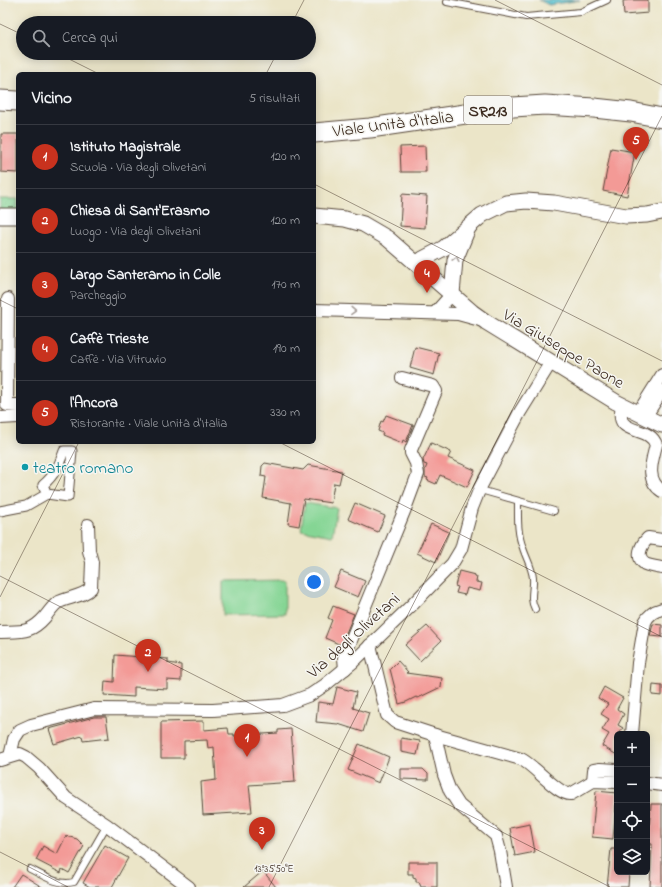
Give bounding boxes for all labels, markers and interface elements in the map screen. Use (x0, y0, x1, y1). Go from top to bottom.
search box (16, 16, 316, 60)
icon: search (30, 27, 52, 49)
text: Cerca qui (62, 27, 118, 49)
text: Vicino (32, 86, 72, 111)
text: 5 risultati (249, 89, 300, 108)
road number: SR213 (464, 96, 512, 124)
street label: Viale Unità d'Italia (330, 105, 455, 144)
pin: 5 (623, 127, 649, 160)
text: Istituto Magistrale (70, 136, 180, 158)
text: 1 (43, 147, 47, 166)
text: 120 m (270, 147, 300, 166)
text: Scuola · Via degli Olivetani (70, 158, 206, 177)
text: Chiesa di Sant'Erasmo (70, 200, 210, 222)
text: 2 (42, 211, 48, 230)
text: 120 m (270, 211, 300, 230)
text: Luogo · Via degli Olivetani (70, 222, 201, 241)
one-way arrow (452, 256, 460, 263)
pin: 4 (414, 260, 440, 293)
text: Largo Santeramo in Colle (70, 264, 221, 286)
text: 3 (42, 275, 48, 294)
text: 170 m (272, 275, 300, 294)
text: Parcheggio (70, 286, 126, 305)
street label: Via Giuseppe Paone (497, 302, 629, 396)
one-way arrow (350, 307, 356, 315)
text: Caffè Trieste (70, 328, 149, 350)
text: 4 (42, 339, 48, 358)
text: 190 m (273, 339, 300, 358)
text: Caffè · Via Vitruvio (70, 350, 166, 369)
text: l'Ancora (70, 392, 118, 414)
text: 5 (41, 403, 49, 422)
text: 330 m (270, 403, 300, 422)
text: Ristorante · Viale Unità d'Italia (70, 414, 227, 433)
place label: teatro romano (33, 456, 133, 481)
marker: teatro romano (20, 462, 30, 472)
your location (304, 572, 324, 592)
street label: Via degli Olivetani (301, 587, 407, 687)
pin: 2 (135, 639, 161, 672)
pin: 1 (234, 724, 260, 757)
map controls (614, 731, 650, 875)
button: + (614, 731, 650, 767)
button: − (614, 767, 650, 803)
button: locate (614, 803, 650, 839)
pin: 3 (249, 817, 275, 850)
button: layers (614, 839, 650, 875)
text: 13°35'50"E (254, 862, 294, 877)

